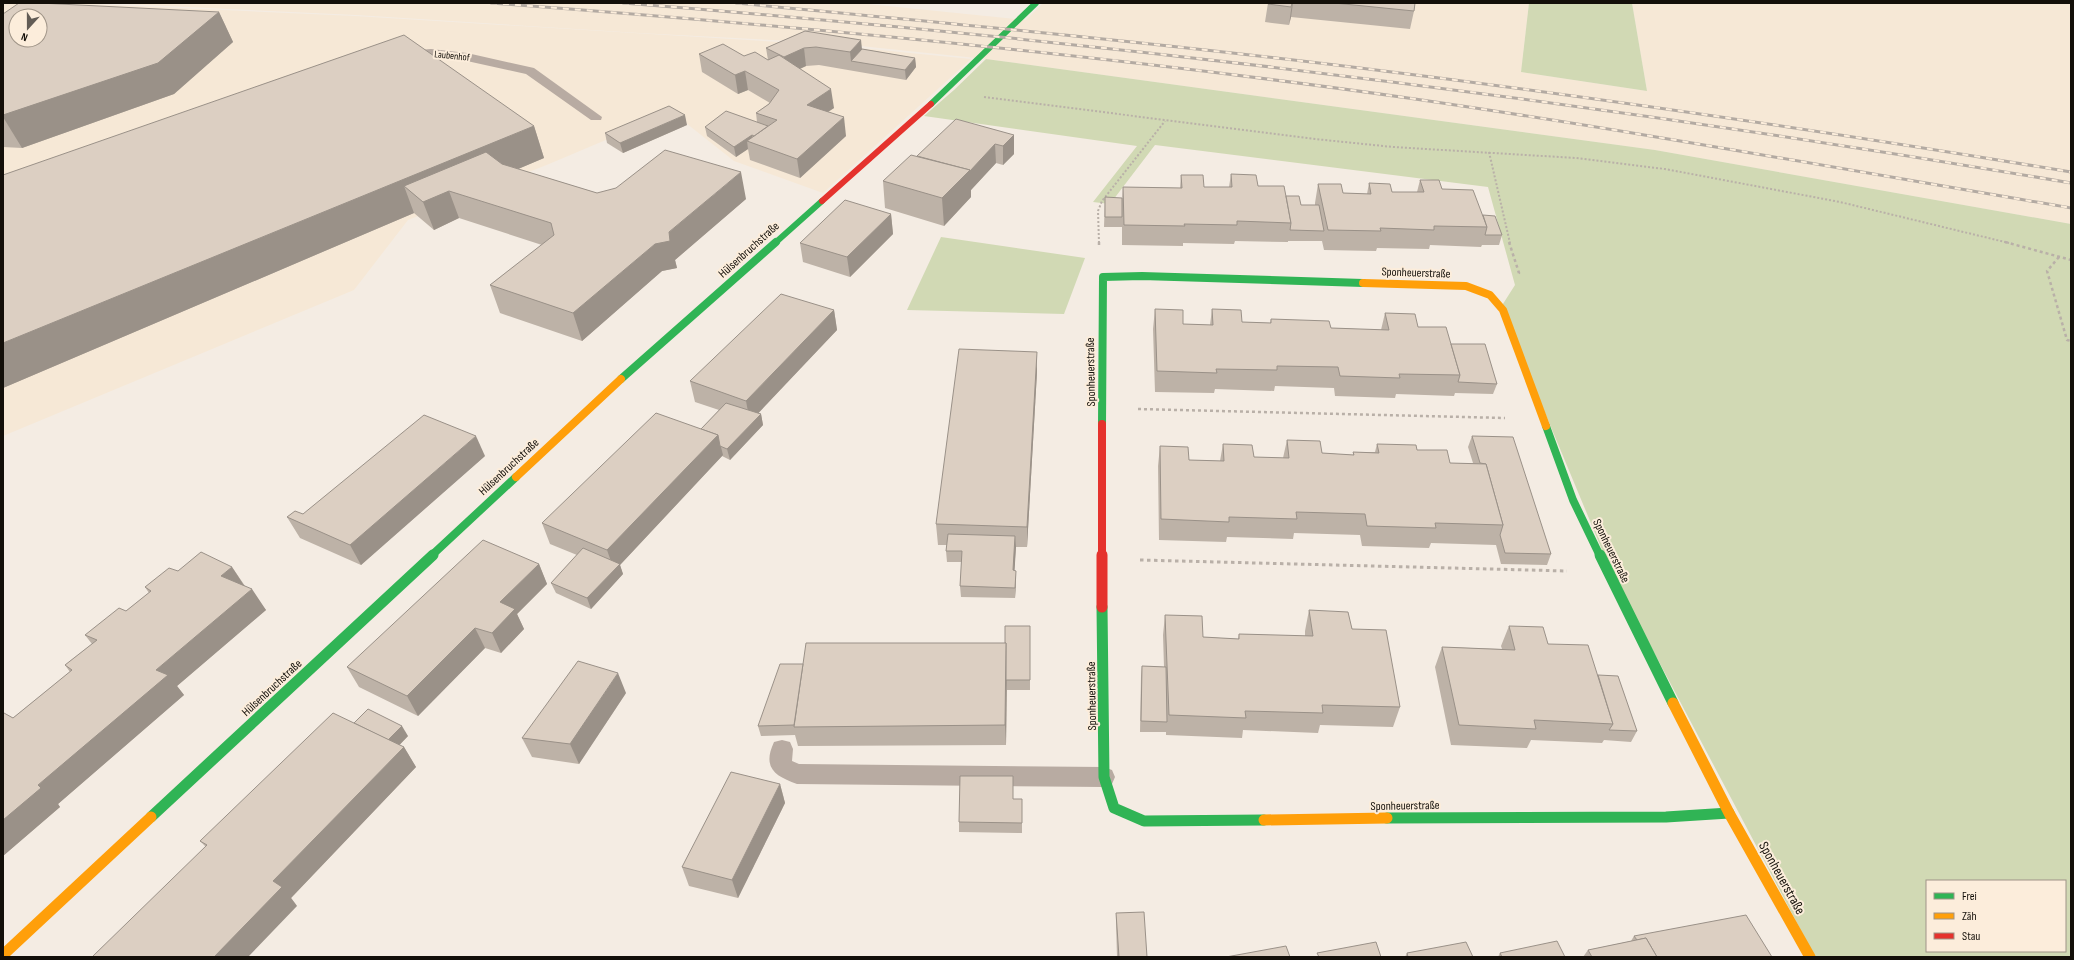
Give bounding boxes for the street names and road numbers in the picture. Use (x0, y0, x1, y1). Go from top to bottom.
street label: Laubenhof (434, 48, 470, 64)
street label: Hülsenbruchstraße (715, 219, 783, 281)
street label: Sponheuerstraße (1381, 264, 1451, 282)
street label: Sponheuerstraße (1083, 337, 1099, 407)
street label: Hülsenbruchstraße (476, 435, 542, 499)
street label: Sponheuerstraße (1589, 517, 1633, 585)
street label: Hülsenbruchstraße (239, 656, 305, 720)
street label: Sponheuerstraße (1084, 661, 1100, 731)
street label: Sponheuerstraße (1370, 798, 1440, 814)
street label: Sponheuerstraße (1755, 839, 1809, 917)

